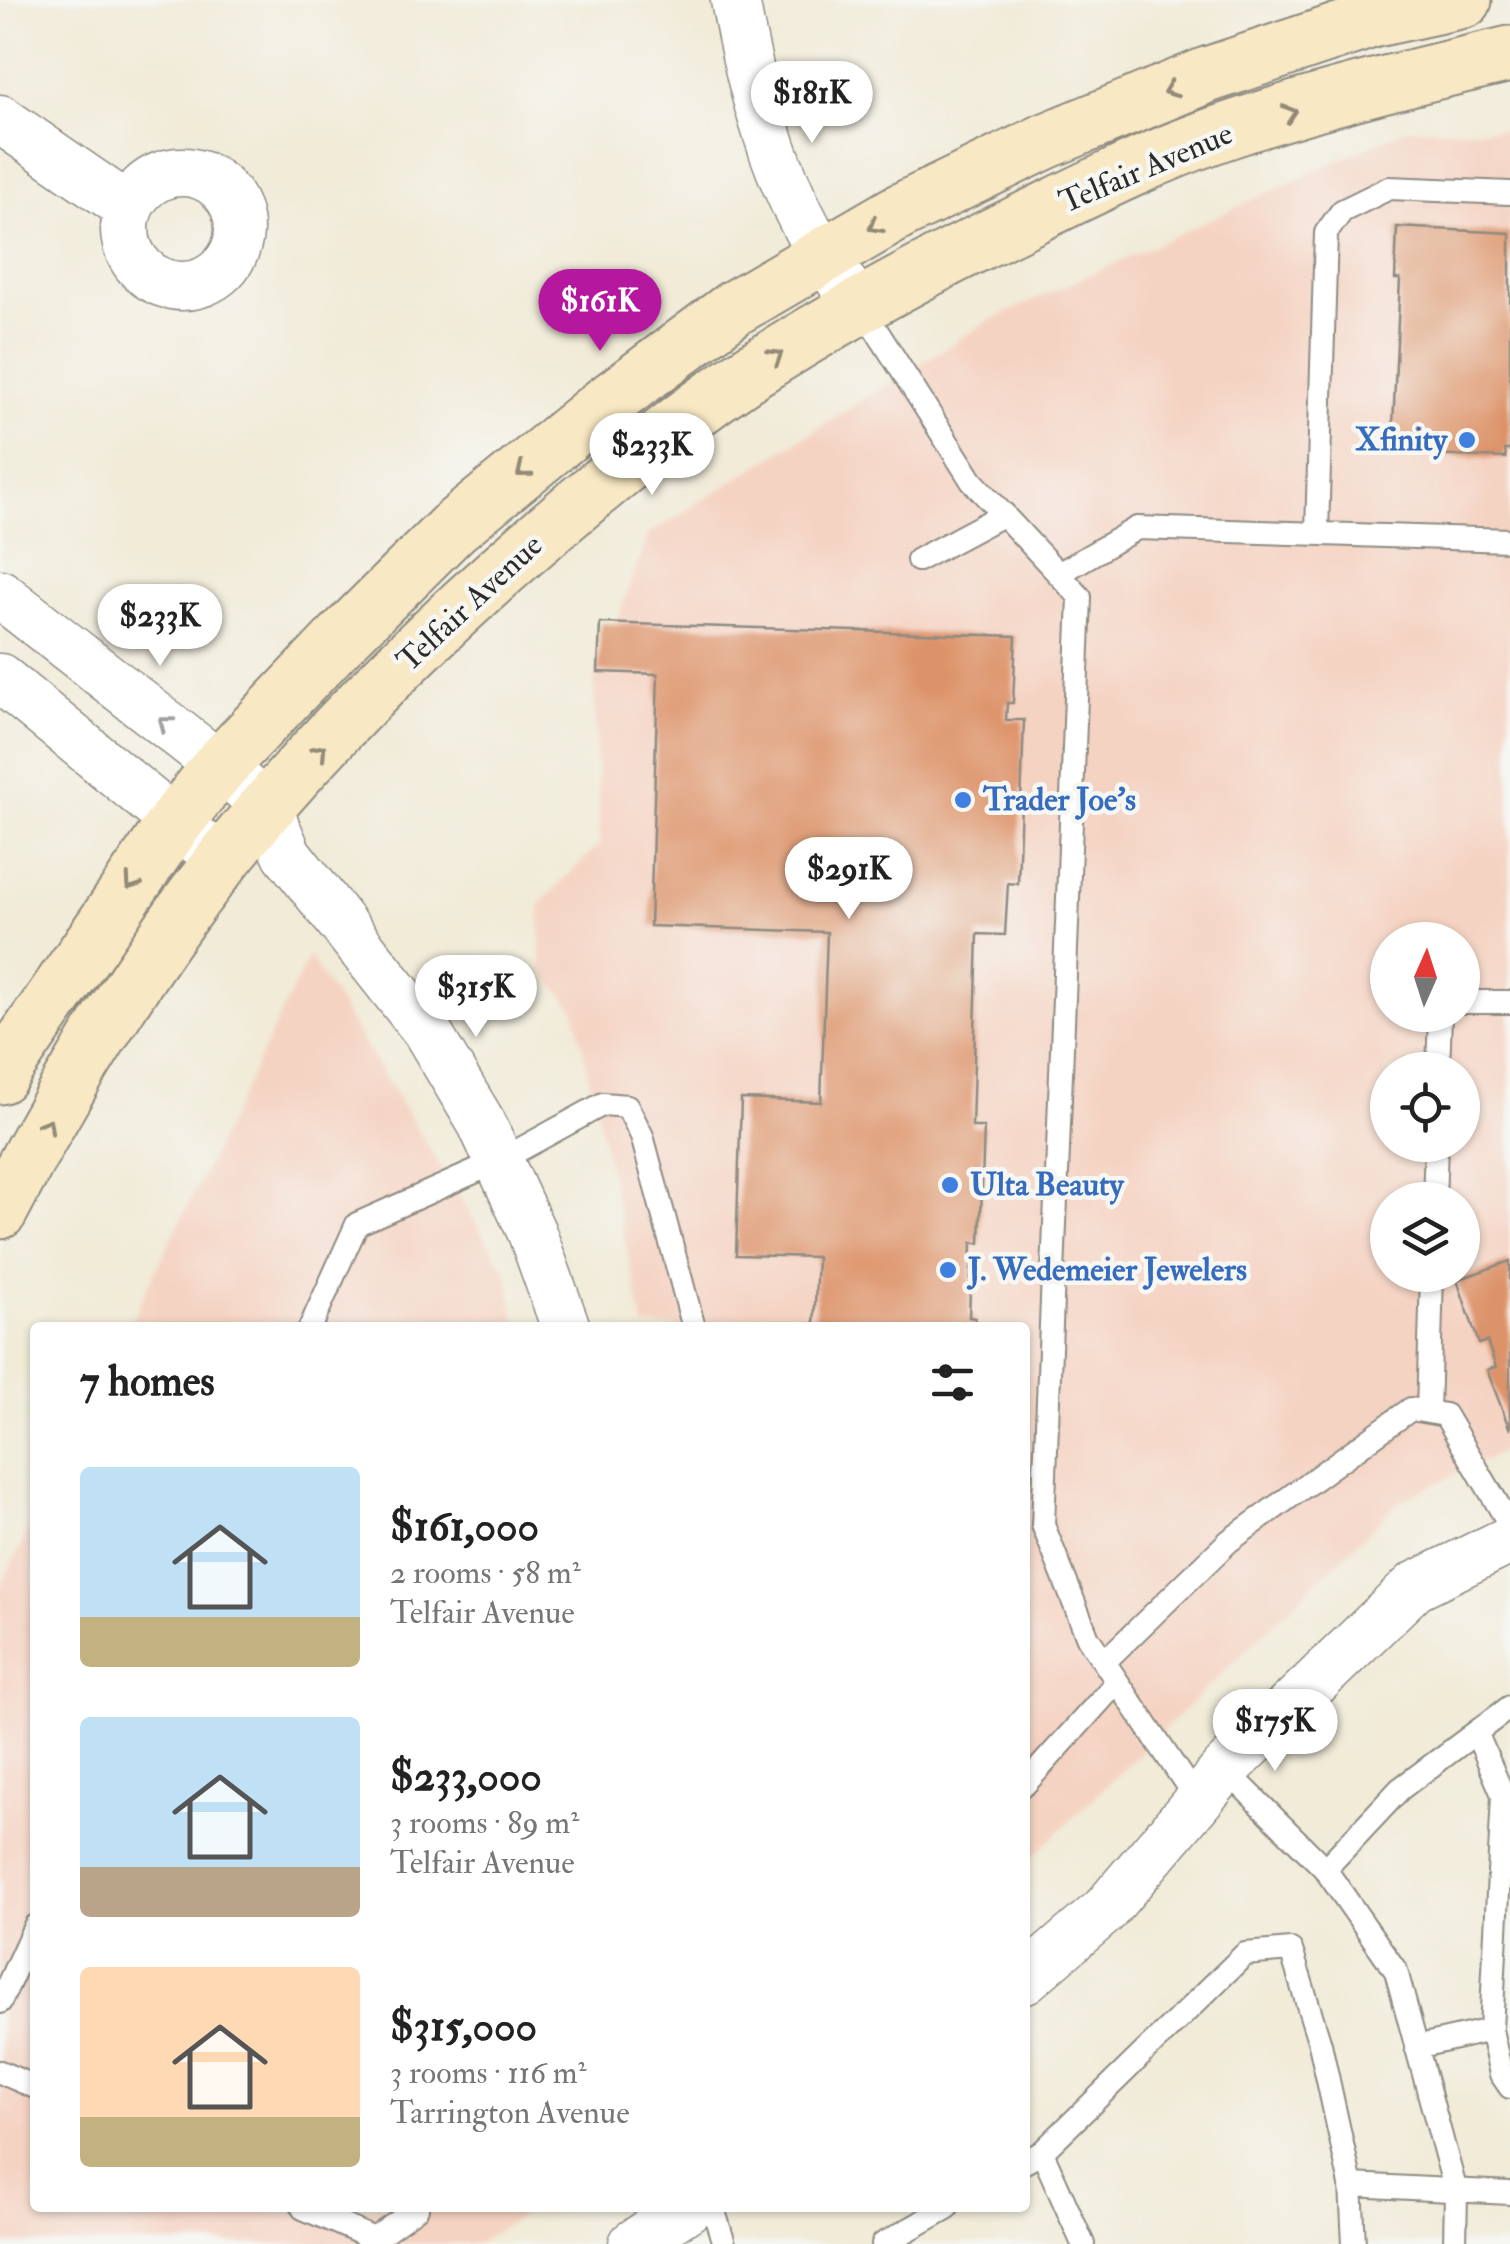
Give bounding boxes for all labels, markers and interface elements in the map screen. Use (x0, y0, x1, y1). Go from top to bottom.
pin: $181K (742, 61, 882, 146)
text: $181K (773, 73, 851, 113)
one-way arrow (1162, 78, 1180, 98)
one-way arrow (1281, 104, 1298, 125)
street label: Telfair Avenue (1053, 114, 1239, 222)
one-way arrow (868, 214, 886, 233)
pin: $161K (530, 269, 670, 354)
text: $161K (560, 281, 640, 321)
one-way arrow (766, 349, 784, 368)
pin: $233K (582, 413, 722, 498)
place label: Xfinity (1355, 420, 1448, 460)
text: $233K (611, 425, 693, 465)
marker: Xfinity (1456, 429, 1478, 451)
one-way arrow (516, 459, 534, 477)
street label: Telfair Avenue (389, 525, 551, 681)
pin: $233K (90, 584, 230, 669)
text: $233K (119, 596, 201, 636)
one-way arrow (158, 717, 176, 734)
one-way arrow (308, 744, 326, 762)
place label: Trader Joe's (982, 780, 1136, 820)
marker: Trader Joe's (952, 789, 974, 811)
pin: $291K (779, 837, 919, 922)
text: $291K (807, 849, 891, 889)
one-way arrow (126, 872, 144, 890)
north arrow (1370, 922, 1480, 1032)
map controls (1370, 922, 1480, 1292)
pin: $315K (406, 955, 546, 1040)
text: $315K (437, 967, 515, 1007)
button: locate (1370, 1052, 1480, 1162)
one-way arrow (35, 1118, 55, 1136)
place label: Ulta Beauty (970, 1165, 1124, 1205)
marker: Ulta Beauty (939, 1174, 961, 1196)
button: layers (1370, 1182, 1480, 1292)
place label: J. Wedemeier Jewelers (966, 1250, 1247, 1290)
marker: J. Wedemeier Jewelers (937, 1259, 959, 1281)
icon: filters (925, 1355, 980, 1410)
text: 7 homes (80, 1356, 215, 1408)
text: $161,000 (390, 1501, 539, 1553)
icon: home (160, 1507, 280, 1627)
text: 2 rooms · 58 m² (390, 1553, 581, 1593)
text: Telfair Avenue (390, 1593, 575, 1633)
pin: $175K (1205, 1689, 1345, 1774)
text: $175K (1235, 1701, 1315, 1741)
text: $233,000 (390, 1751, 542, 1803)
icon: home (160, 1757, 280, 1877)
text: 3 rooms · 89 m² (390, 1803, 579, 1843)
text: Telfair Avenue (390, 1843, 575, 1883)
text: $315,000 (390, 2001, 537, 2053)
icon: home (160, 2007, 280, 2127)
text: 3 rooms · 116 m² (390, 2053, 587, 2093)
text: Tarrington Avenue (390, 2093, 630, 2133)

